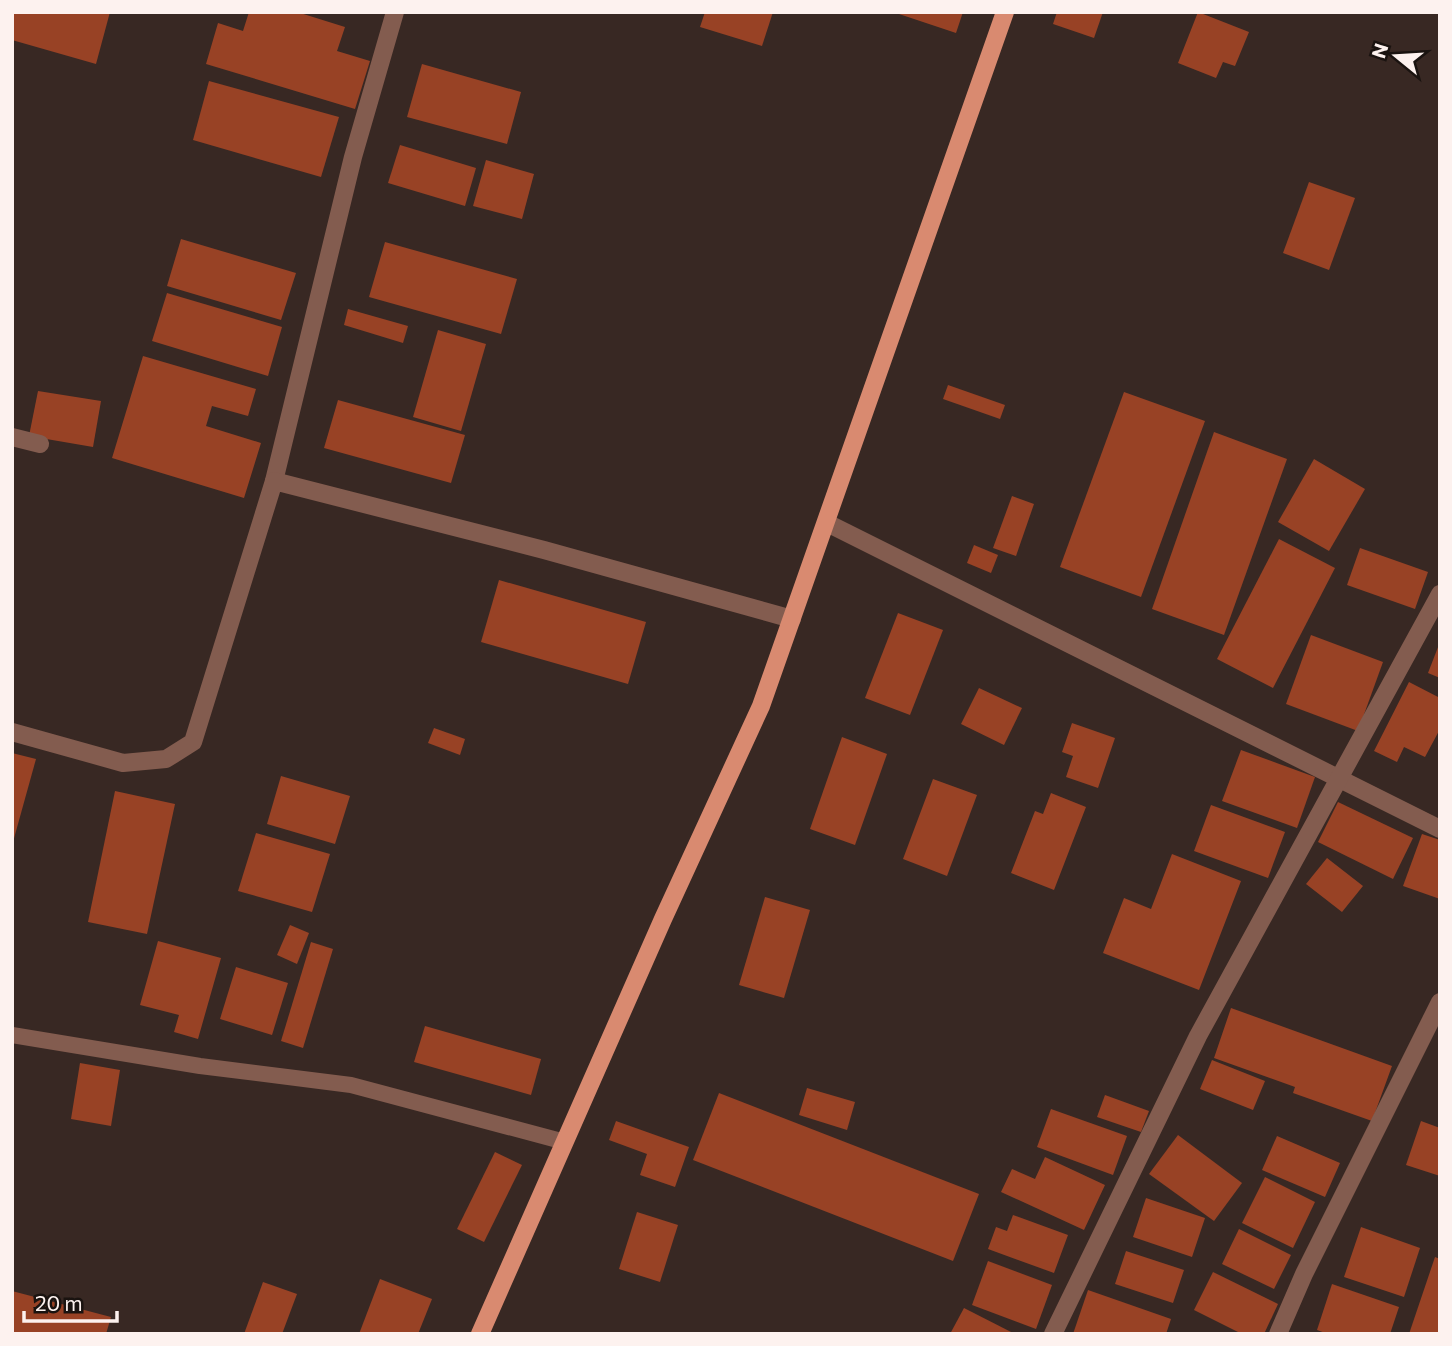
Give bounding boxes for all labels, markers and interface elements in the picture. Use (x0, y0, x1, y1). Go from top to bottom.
north arrow (1361, 21, 1431, 91)
text: N (1366, 40, 1392, 61)
scale bar (24, 1280, 117, 1324)
text: 20 m (35, 1290, 83, 1315)

